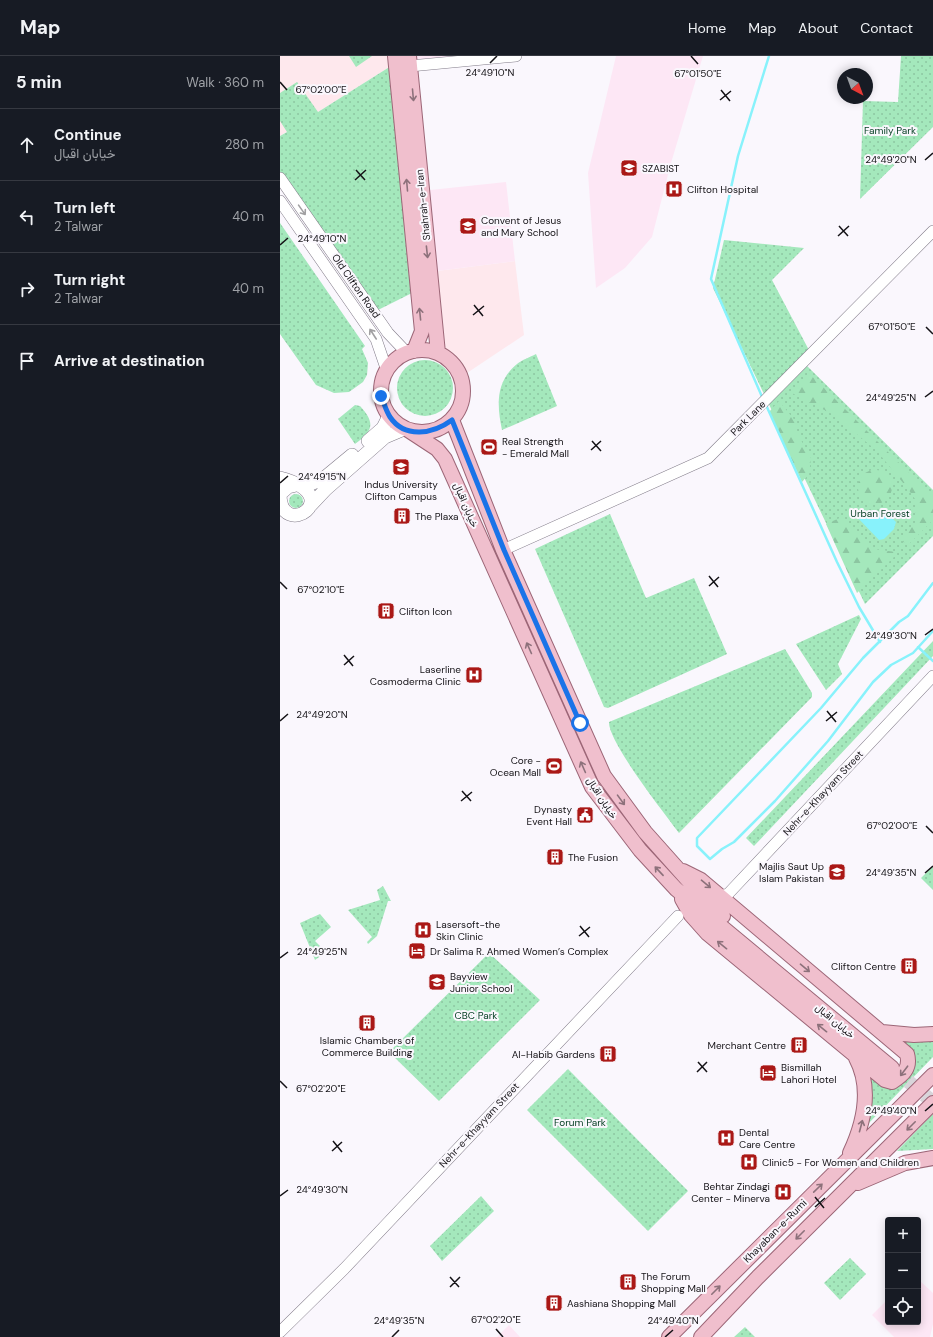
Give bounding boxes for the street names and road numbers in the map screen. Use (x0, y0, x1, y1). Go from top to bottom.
street label: Shahrah-e-Iran (413, 169, 433, 241)
street label: Old Clifton Road (329, 251, 383, 321)
street label: Park Lane (728, 397, 769, 438)
street label: خیابان اقبال (451, 481, 481, 530)
street label: Nehr-e-Khayyam Street (780, 748, 866, 838)
street label: خیابان اقبال (584, 775, 620, 822)
street label: خیابان اقبال (813, 1001, 858, 1041)
street label: Nehr-e-Khayyam Street (436, 1080, 522, 1170)
street label: Khayaban-e-Rumi (741, 1197, 809, 1265)

